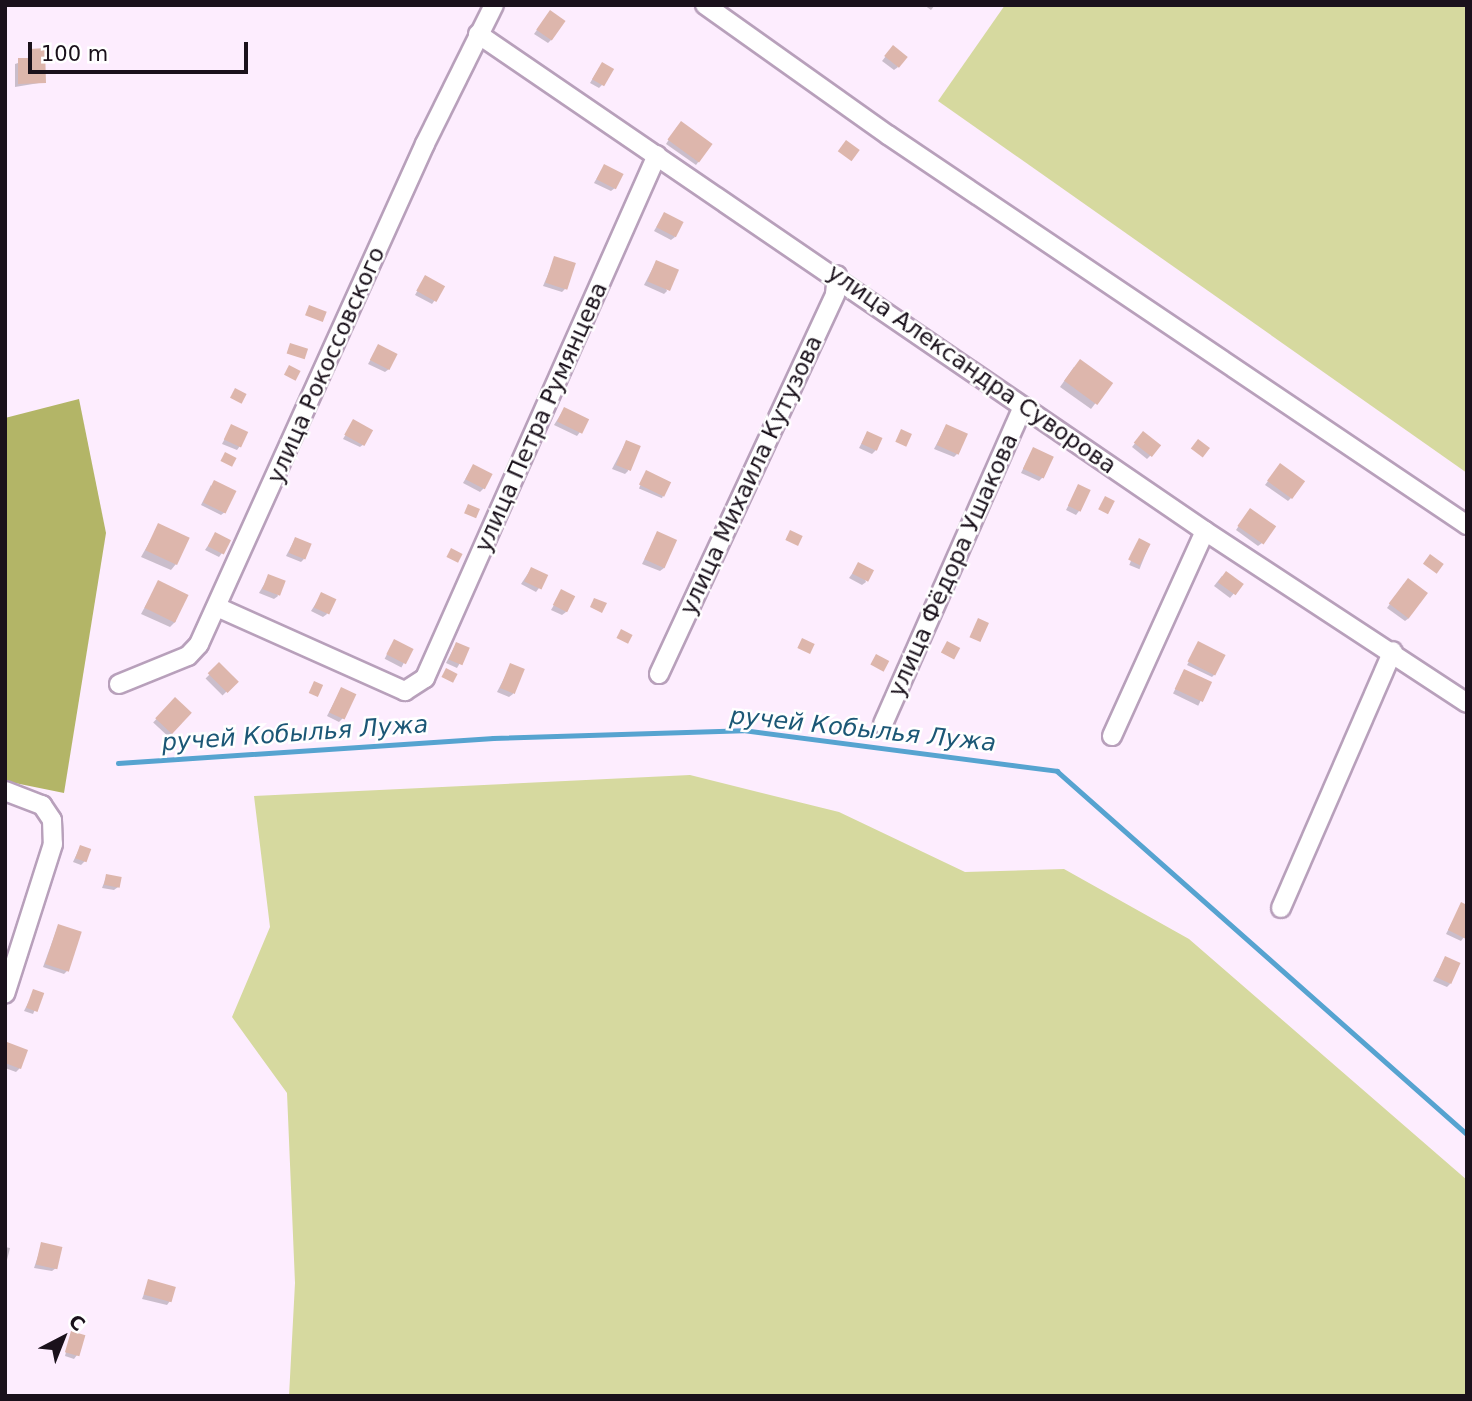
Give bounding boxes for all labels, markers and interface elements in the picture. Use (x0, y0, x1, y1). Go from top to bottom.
scale bar (32, 28, 252, 72)
text: 100 m (41, 42, 108, 66)
street label: улица Рокоссовского (261, 242, 391, 488)
street label: улица Александра Суворова (822, 258, 1122, 480)
street label: улица Петра Румянцева (469, 278, 613, 556)
street label: улица Михаила Кутузова (674, 331, 828, 619)
street label: улица Фёдора Ушакова (882, 429, 1024, 701)
water label: ручей Кобылья Лужа (729, 702, 997, 758)
water label: ручей Кобылья Лужа (161, 710, 429, 758)
north arrow (28, 1303, 98, 1373)
text: С (65, 1310, 90, 1335)

